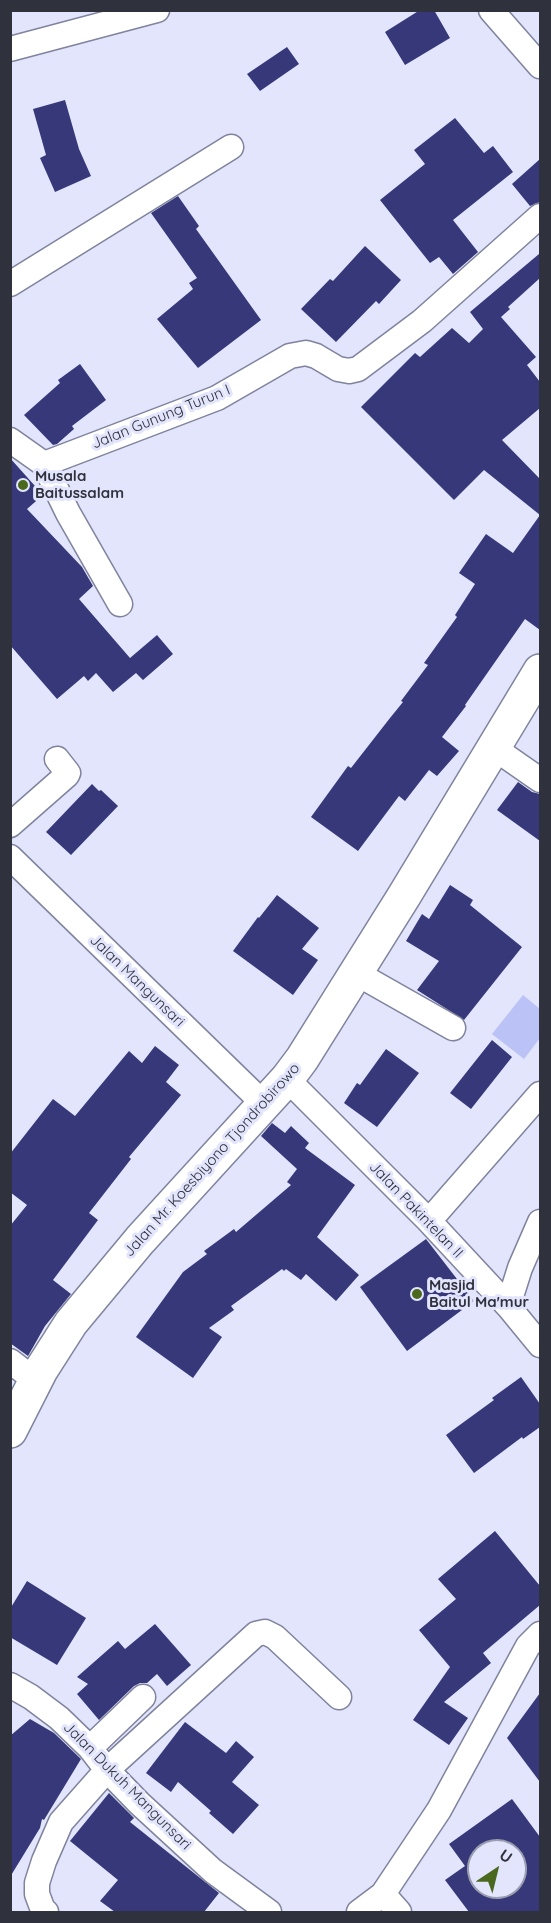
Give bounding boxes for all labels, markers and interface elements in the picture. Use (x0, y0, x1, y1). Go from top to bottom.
street label: Jalan Gunung Turun I (89, 381, 233, 453)
place label: Musala Baitussalam (35, 467, 124, 502)
marker: Musala Baitussalam (16, 478, 30, 492)
street label: Jalan Mangunsari (86, 931, 188, 1031)
street label: Jalan Mr. Koesbiyono Tjondrobirowo (120, 1060, 304, 1260)
street label: Jalan Pakintelan II (365, 1158, 467, 1262)
place label: Masjid Baitul Ma'mur (429, 1276, 529, 1311)
marker: Masjid Baitul Ma'mur (410, 1287, 424, 1301)
street label: Jalan Dukuh Mangunsari (59, 1718, 195, 1854)
north arrow (467, 1839, 527, 1899)
text: U (496, 1844, 517, 1867)

